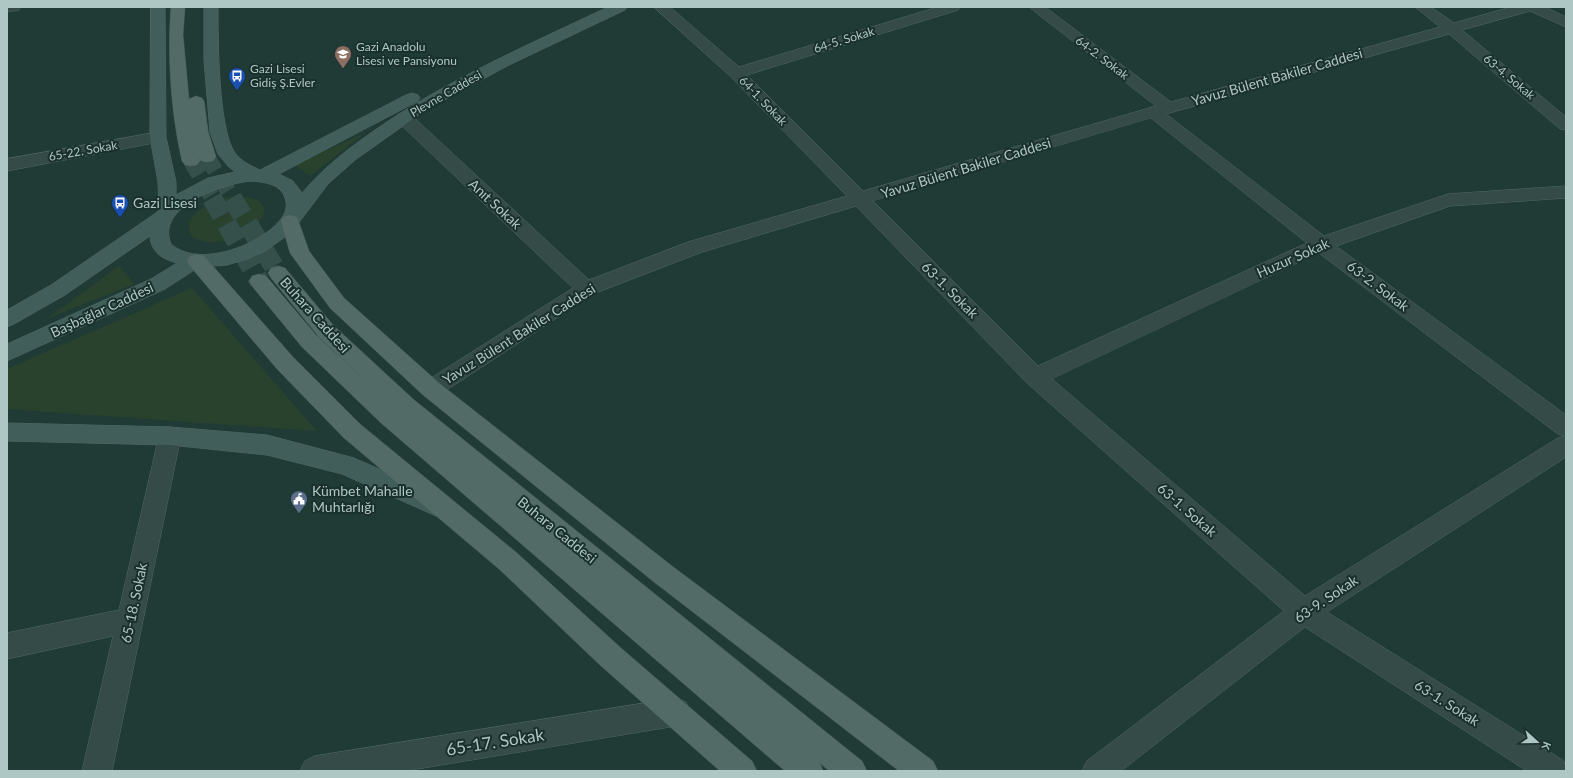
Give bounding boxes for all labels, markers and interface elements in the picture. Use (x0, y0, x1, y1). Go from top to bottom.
street label: 64-5. Sokak (812, 23, 877, 56)
street label: 64-2. Sokak (1073, 33, 1133, 83)
place label: Gazi Anadolu Lisesi ve Pansiyonu (356, 39, 457, 68)
school or university icon: Gazi Anadolu Lisesi ve Pansiyonu (333, 44, 353, 69)
street label: Yavuz Bülent Bakiler Caddesi (1189, 44, 1364, 109)
street label: 63-4. Sokak (1480, 51, 1539, 103)
place label: Gazi Lisesi Gidiş Ş.Evler (250, 61, 316, 90)
bus stop icon: Gazi Lisesi Gidiş Ş.Evler (227, 66, 247, 91)
street label: Plevne Caddesi (407, 67, 484, 120)
street label: 64-1. Sokak (736, 73, 791, 129)
street label: Yavuz Bülent Bakiler Caddesi (879, 134, 1053, 202)
street label: 65-22. Sokak (47, 137, 119, 164)
street label: Anıt Sokak (465, 175, 526, 233)
bus stop icon: Gazi Lisesi (110, 193, 130, 218)
place label: Gazi Lisesi (133, 194, 197, 211)
street label: Huzur Sokak (1254, 234, 1332, 281)
street label: 63-2. Sokak (1344, 257, 1413, 315)
street label: 63-1. Sokak (918, 258, 983, 322)
street label: Buhara Caddesi (277, 273, 354, 356)
street label: Başbağlar Caddesi (48, 278, 156, 341)
street label: Yavuz Bülent Bakiler Caddesi (439, 279, 598, 388)
street label: 63-1. Sokak (1154, 479, 1221, 541)
place label: Kümbet Mahalle Muhtarlığı (312, 482, 413, 515)
public building icon: Kümbet Mahalle Muhtarlığı (289, 489, 309, 514)
street label: Buhara Caddesi (515, 493, 600, 566)
street label: 65-18. Sokak (117, 561, 150, 644)
street label: 63-9. Sokak (1291, 571, 1362, 626)
street label: 63-1. Sokak (1412, 676, 1484, 730)
north arrow (1517, 722, 1557, 762)
street label: 65-17. Sokak (445, 723, 546, 760)
text: K (1539, 740, 1554, 752)

